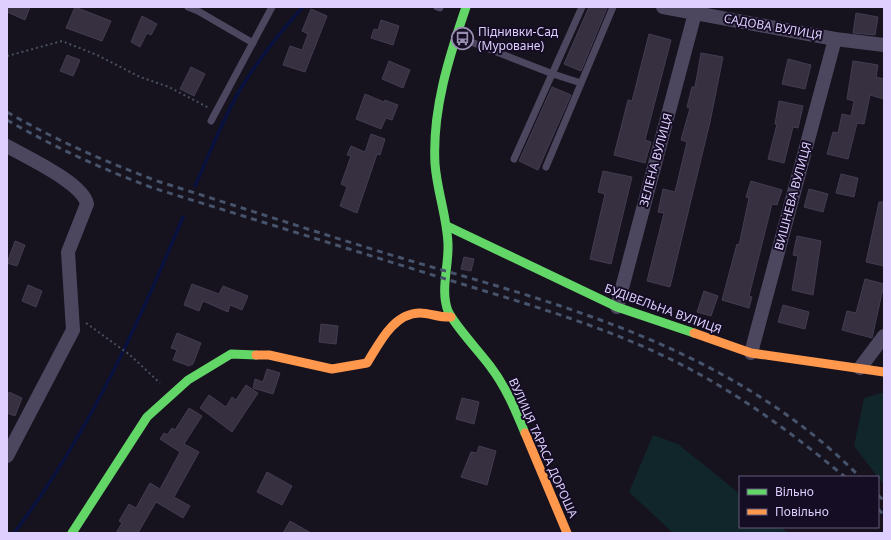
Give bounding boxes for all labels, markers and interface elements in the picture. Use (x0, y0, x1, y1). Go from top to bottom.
street label: САДОВА ВУЛИЦЯ (722, 9, 824, 44)
place label: Піднивки-Сад (Муроване) (478, 23, 559, 54)
bus stop icon: Піднивки-Сад (Муроване) (449, 26, 475, 52)
street label: ЗЕЛЕНА ВУЛИЦЯ (635, 111, 676, 209)
street label: ВИШНЕВА ВУЛИЦЯ (770, 140, 815, 252)
street label: БУДІВЕЛЬНА ВУЛИЦЯ (602, 279, 724, 338)
street label: ВУЛИЦЯ ТАРАСА ДОРОША (505, 375, 582, 521)
legend (739, 476, 879, 528)
text: Вільно (775, 483, 814, 500)
text: Повільно (775, 503, 829, 520)

